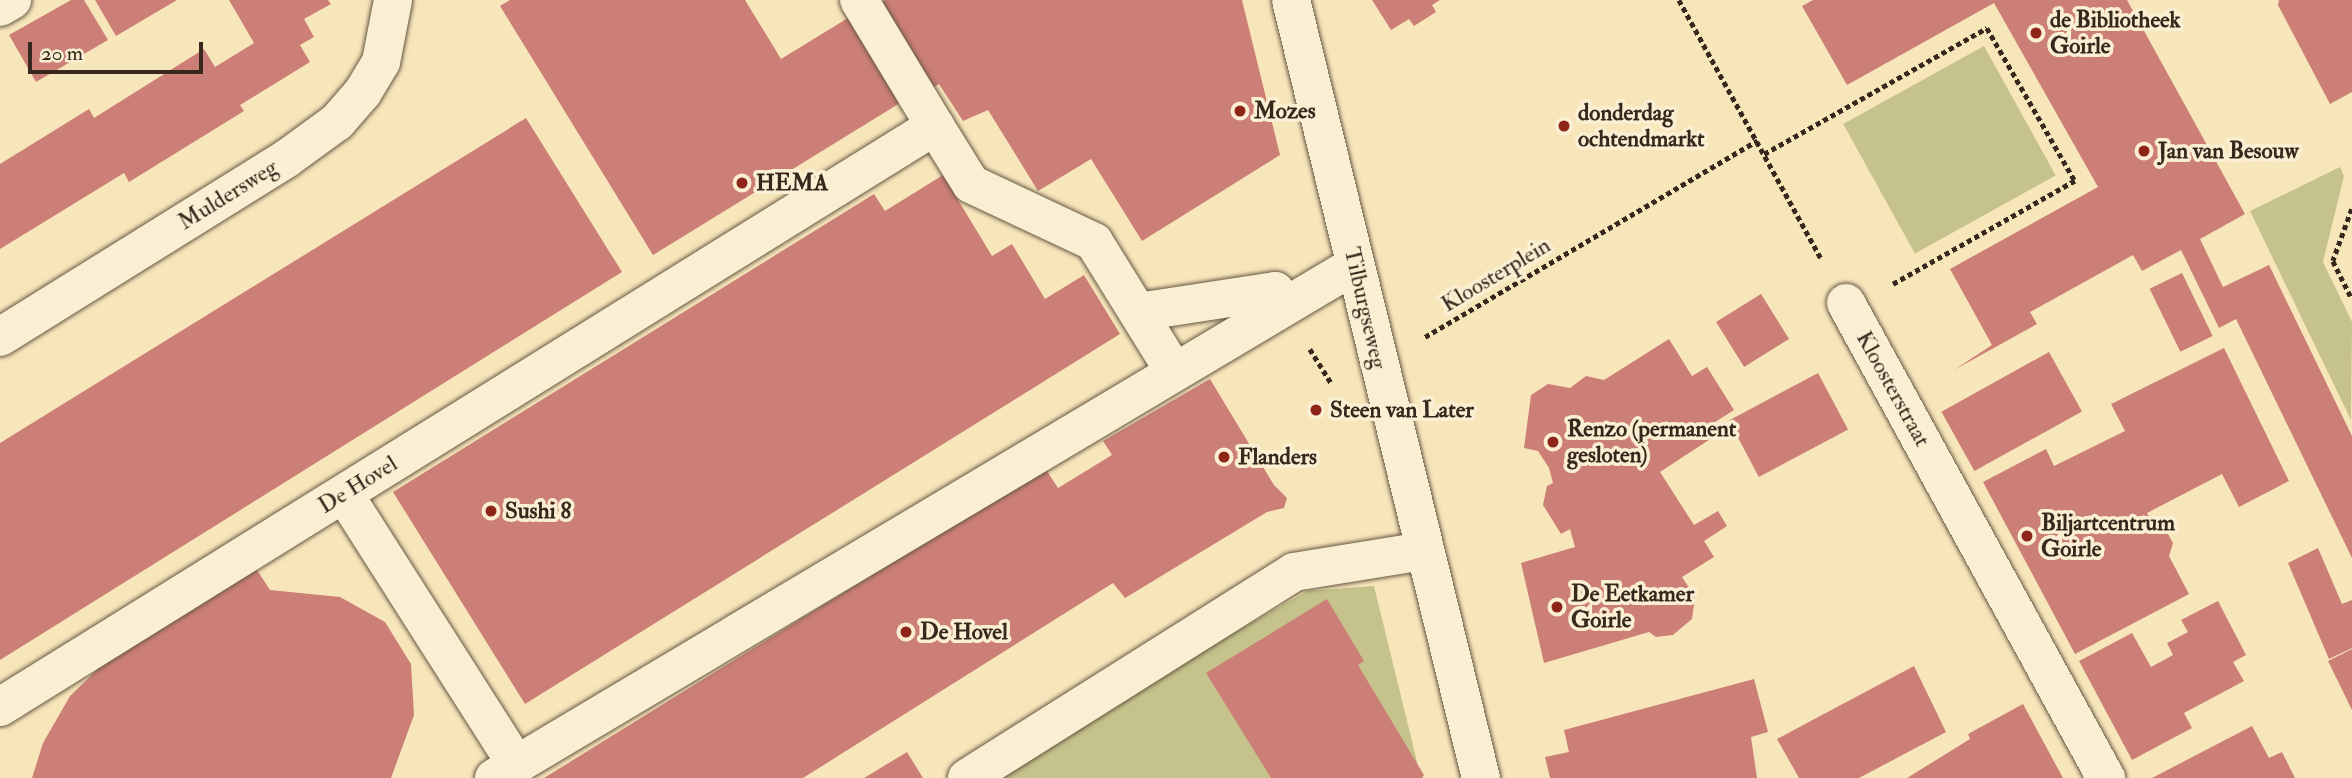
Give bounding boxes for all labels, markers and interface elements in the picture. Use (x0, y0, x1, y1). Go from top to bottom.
place label: de Bibliotheek Goirle (2050, 6, 2181, 60)
marker: de Bibliotheek Goirle (2028, 25, 2044, 41)
scale bar (32, 28, 206, 72)
text: 20 m (41, 40, 83, 67)
place label: Mozes (1254, 97, 1316, 125)
place label: donderdag ochtendmarkt (1578, 99, 1704, 153)
marker: Mozes (1232, 103, 1248, 119)
marker: donderdag ochtendmarkt (1556, 118, 1572, 134)
place label: Jan van Besouw (2158, 137, 2299, 165)
marker: Jan van Besouw (2136, 143, 2152, 159)
street label: Muldersweg (173, 154, 283, 236)
place label: HEMA (756, 169, 828, 197)
marker: HEMA (734, 175, 750, 191)
street label: Kloosterplein (1436, 232, 1556, 318)
street label: Tilburgseweg (1338, 244, 1392, 372)
street label: Kloosterstraat (1850, 326, 1936, 452)
place label: Steen van Later (1330, 396, 1474, 424)
marker: Steen van Later (1308, 402, 1324, 418)
place label: Renzo (permanent gesloten) (1567, 415, 1736, 469)
marker: Renzo (permanent gesloten) (1545, 434, 1561, 450)
place label: Flanders (1238, 443, 1317, 471)
marker: Flanders (1216, 449, 1232, 465)
street label: De Hovel (313, 450, 403, 520)
place label: Sushi 8 (505, 497, 571, 525)
marker: Sushi 8 (483, 503, 499, 519)
place label: Biljartcentrum Goirle (2041, 509, 2175, 563)
marker: Biljartcentrum Goirle (2019, 528, 2035, 544)
place label: De Eetkamer Goirle (1571, 580, 1694, 634)
marker: De Eetkamer Goirle (1549, 599, 1565, 615)
place label: De Hovel (920, 618, 1008, 646)
marker: De Hovel (898, 624, 914, 640)

